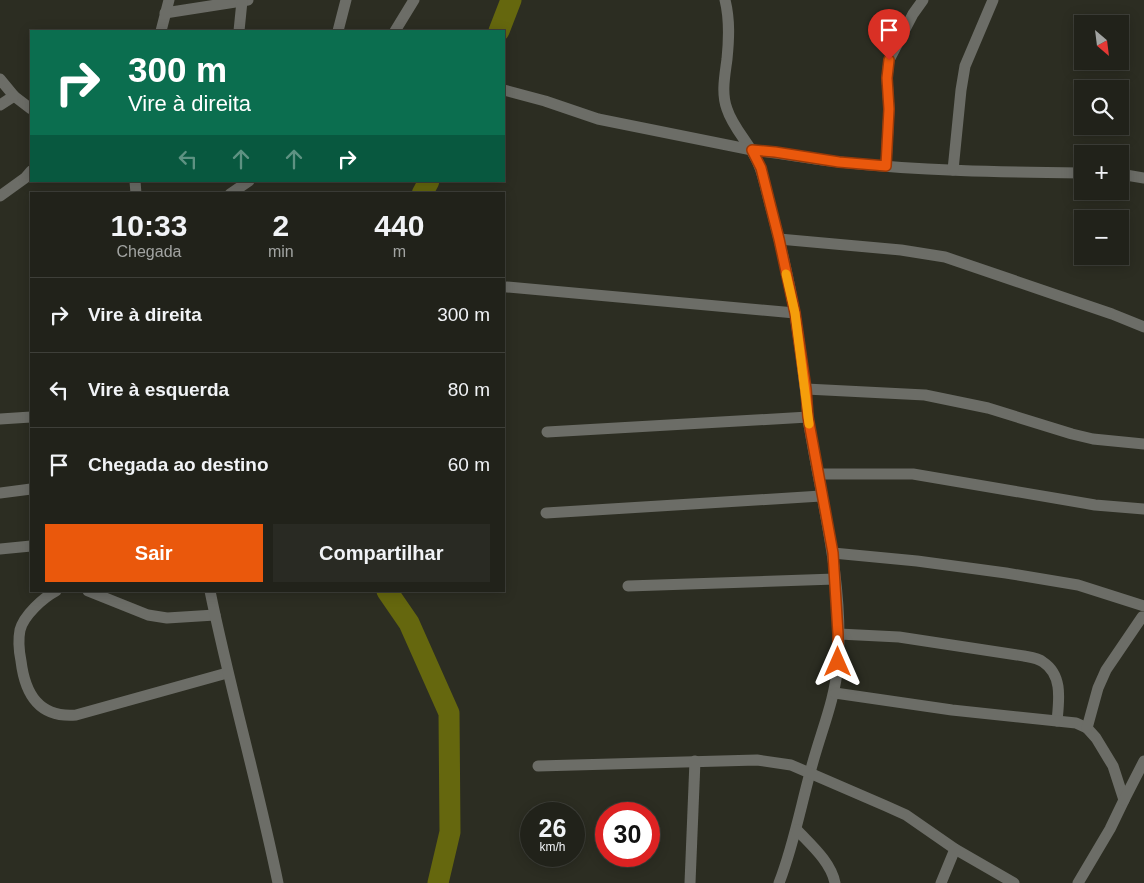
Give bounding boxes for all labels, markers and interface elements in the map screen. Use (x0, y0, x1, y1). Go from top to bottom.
pin (868, 9, 910, 60)
north arrow (1074, 15, 1129, 70)
map controls (1074, 15, 1129, 265)
icon: arrive (875, 16, 903, 44)
icon: right (45, 50, 110, 115)
text: 300 m (128, 50, 227, 89)
button: search (1074, 80, 1129, 135)
text: Vire à direita (128, 91, 251, 116)
icon: left (174, 145, 202, 173)
icon: ahead (227, 145, 255, 173)
icon: ahead (280, 145, 308, 173)
icon: right (333, 145, 361, 173)
button: + (1074, 145, 1129, 200)
text: 10:33 (111, 209, 187, 242)
text: 2 (272, 209, 289, 242)
text: 440 (374, 209, 424, 242)
button: − (1074, 210, 1129, 265)
text: Chegada (116, 243, 181, 260)
text: min (268, 243, 294, 260)
text: m (393, 243, 406, 260)
icon: right (45, 301, 73, 329)
text: Vire à direita (88, 304, 202, 325)
text: 300 m (437, 304, 490, 325)
icon: left (45, 376, 73, 404)
text: Vire à esquerda (88, 379, 229, 400)
text: 80 m (448, 379, 490, 400)
icon: arrive (45, 451, 73, 479)
text: Chegada ao destino (88, 454, 269, 475)
text: 60 m (448, 454, 490, 475)
button: Sair (45, 524, 263, 582)
button: Compartilhar (273, 524, 490, 582)
position arrow (811, 635, 863, 687)
speed limit sign: 30 (595, 802, 660, 867)
text: 26 (539, 814, 566, 842)
text: km/h (539, 840, 566, 854)

